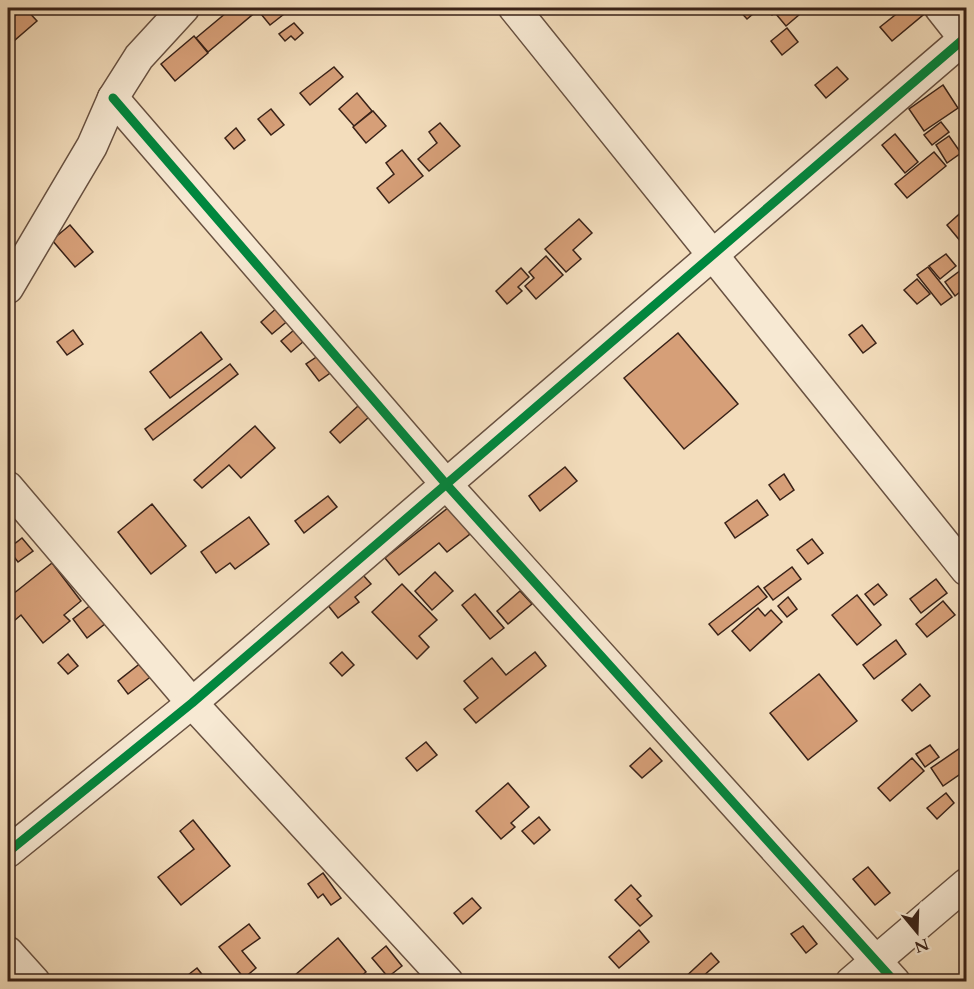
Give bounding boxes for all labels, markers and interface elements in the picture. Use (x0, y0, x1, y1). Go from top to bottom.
north arrow (887, 902, 947, 962)
text: N (911, 933, 932, 958)

